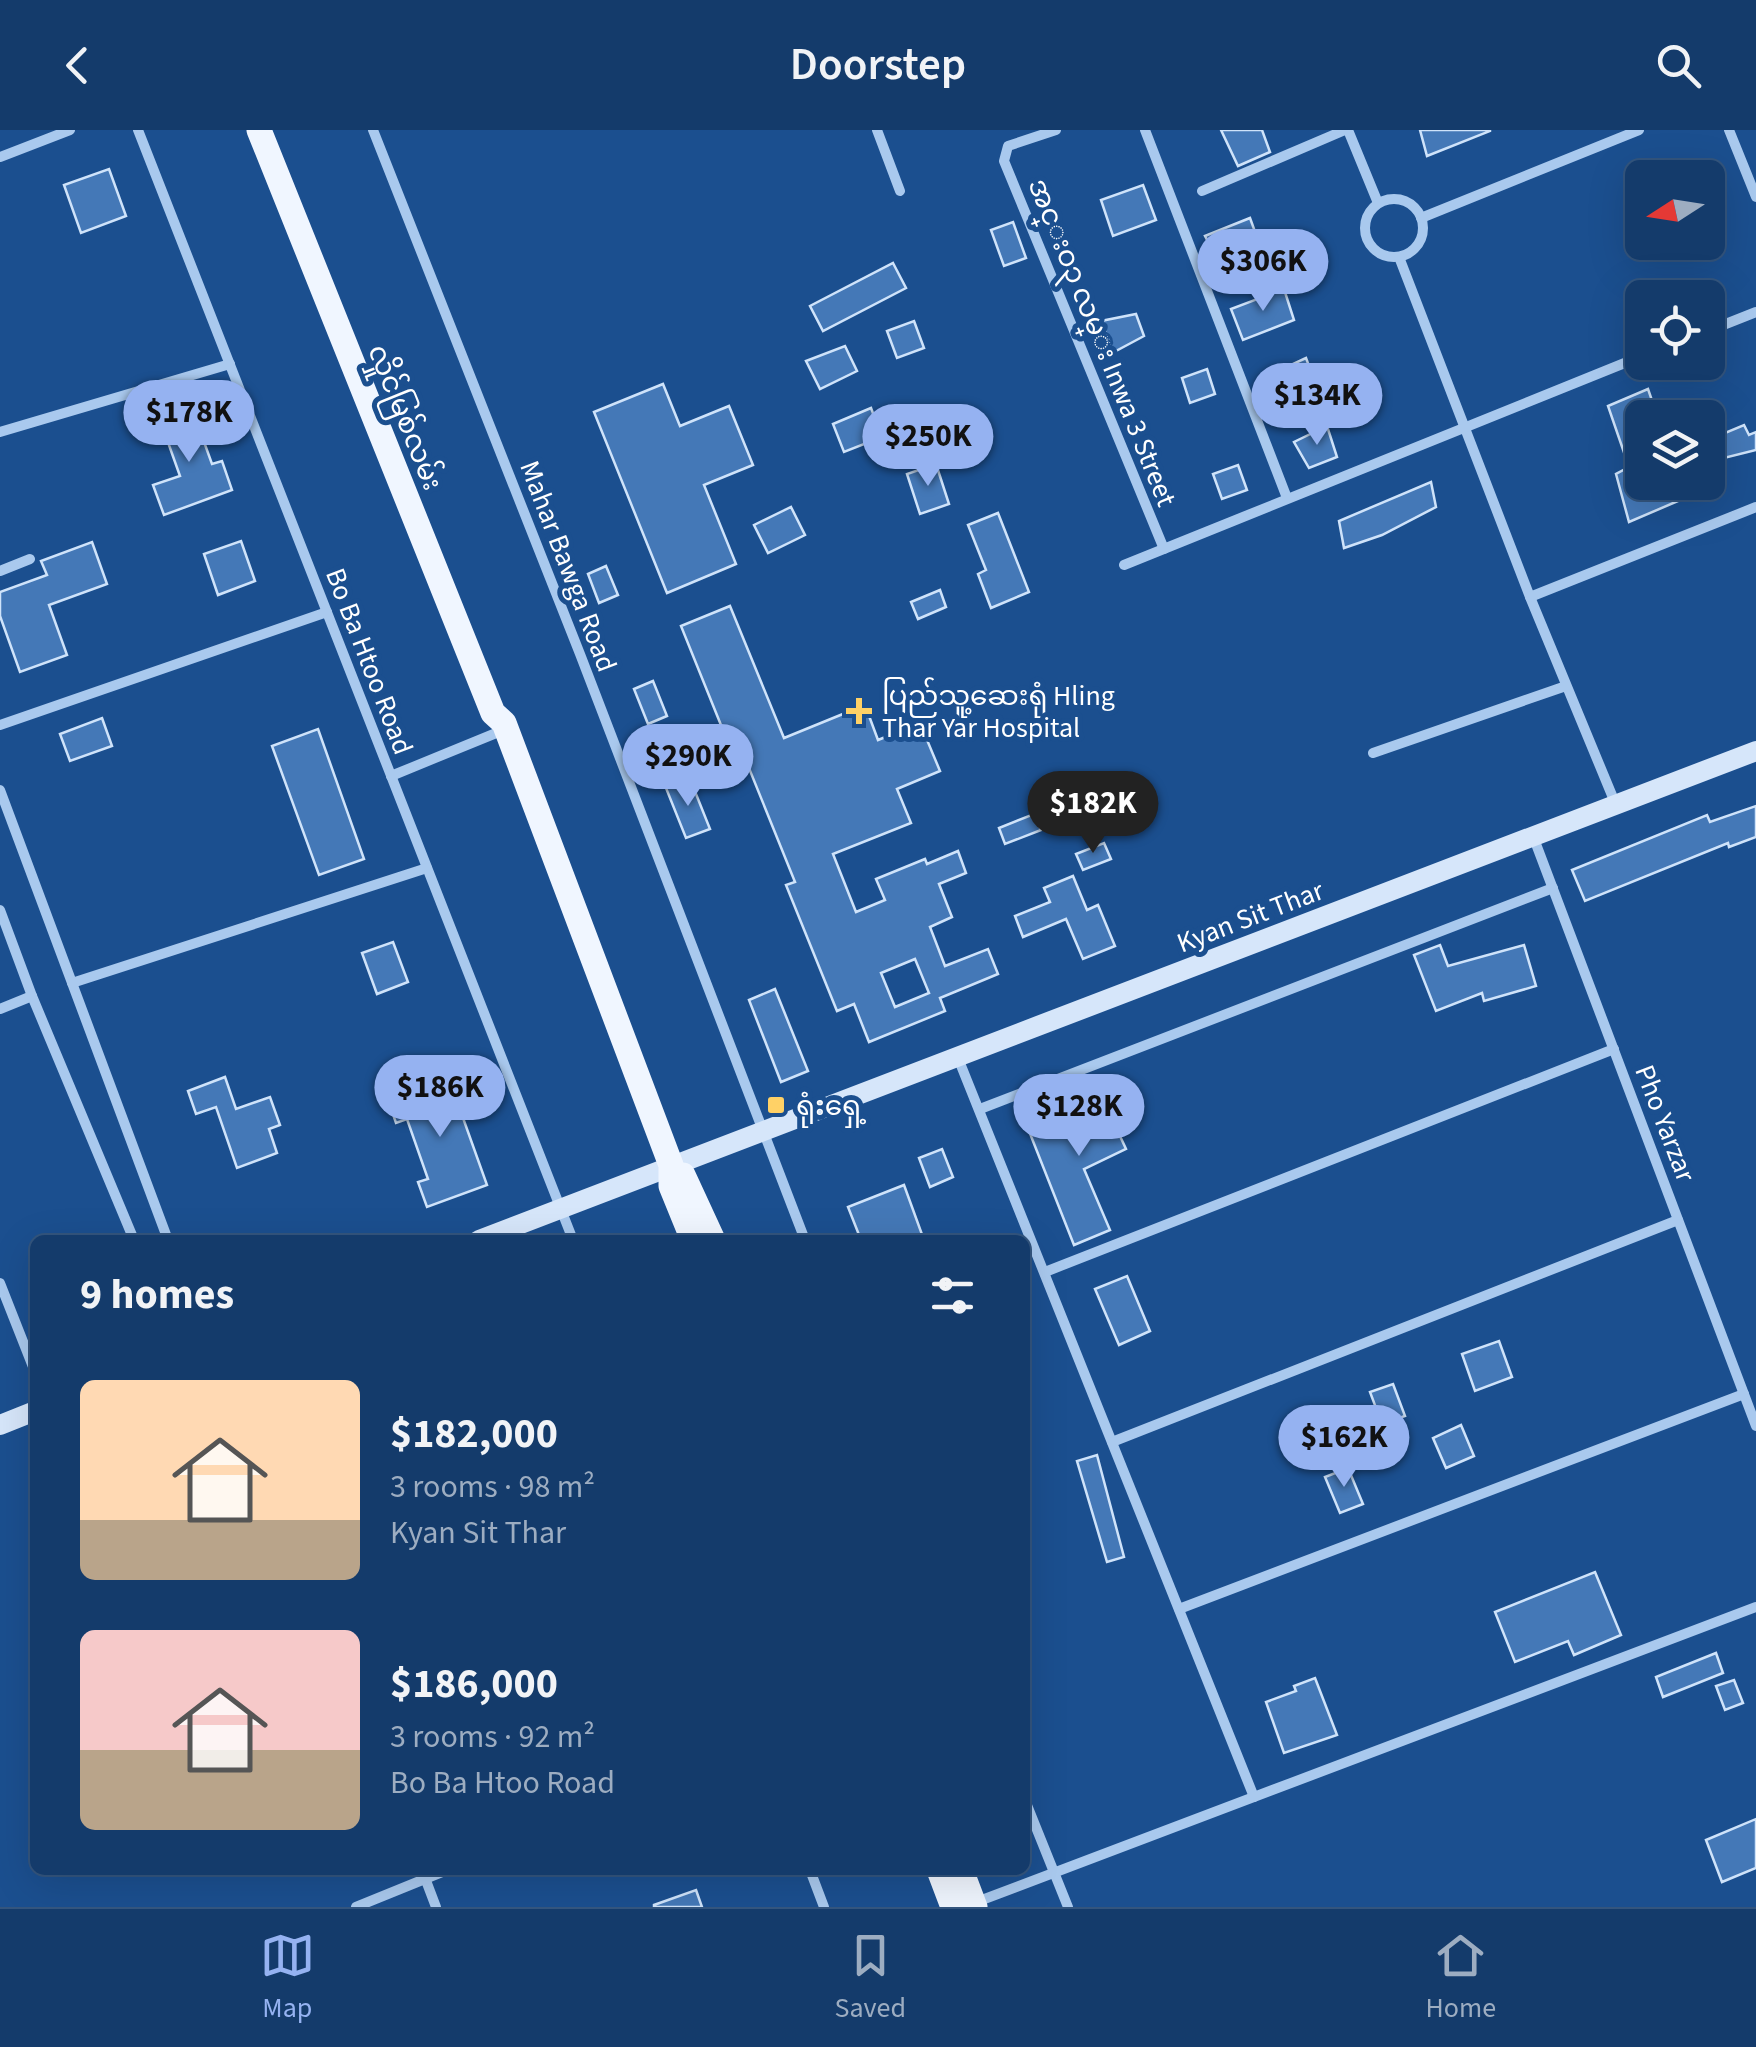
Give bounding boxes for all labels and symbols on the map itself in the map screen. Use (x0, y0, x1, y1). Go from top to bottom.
north arrow (1625, 160, 1725, 260)
street label: အင္းဝ၃ လမ္း Inwa 3 Street (1016, 172, 1186, 514)
pin: $306K (1193, 229, 1333, 314)
street label: လှိုင်မြစ်လမ်း (356, 338, 452, 497)
pin: $134K (1247, 363, 1387, 448)
pin: $178K (119, 380, 259, 465)
pin: $250K (858, 404, 998, 489)
street label: Mahar Bawga Road (509, 455, 627, 678)
street label: Bo Ba Htoo Road (315, 562, 423, 760)
place label: ပြည်သူ့ဆေးရုံ Hling Thar Yar Hospital (882, 676, 1115, 748)
marker: ပြည်သူ့ဆေးရုံ Hling Thar Yar Hospital (846, 698, 872, 724)
pin: $290K (618, 724, 758, 809)
pin: $182K (1023, 771, 1163, 856)
street label: Kyan Sit Thar (1171, 871, 1330, 963)
pin: $186K (370, 1055, 510, 1140)
street label: Pho Yarzar (1625, 1059, 1706, 1188)
pin: $128K (1009, 1074, 1149, 1159)
place label: ရုံးရှေ့ (796, 1086, 867, 1128)
marker: ရုံးရှေ့ (765, 1094, 787, 1116)
pin: $162K (1274, 1405, 1414, 1490)

